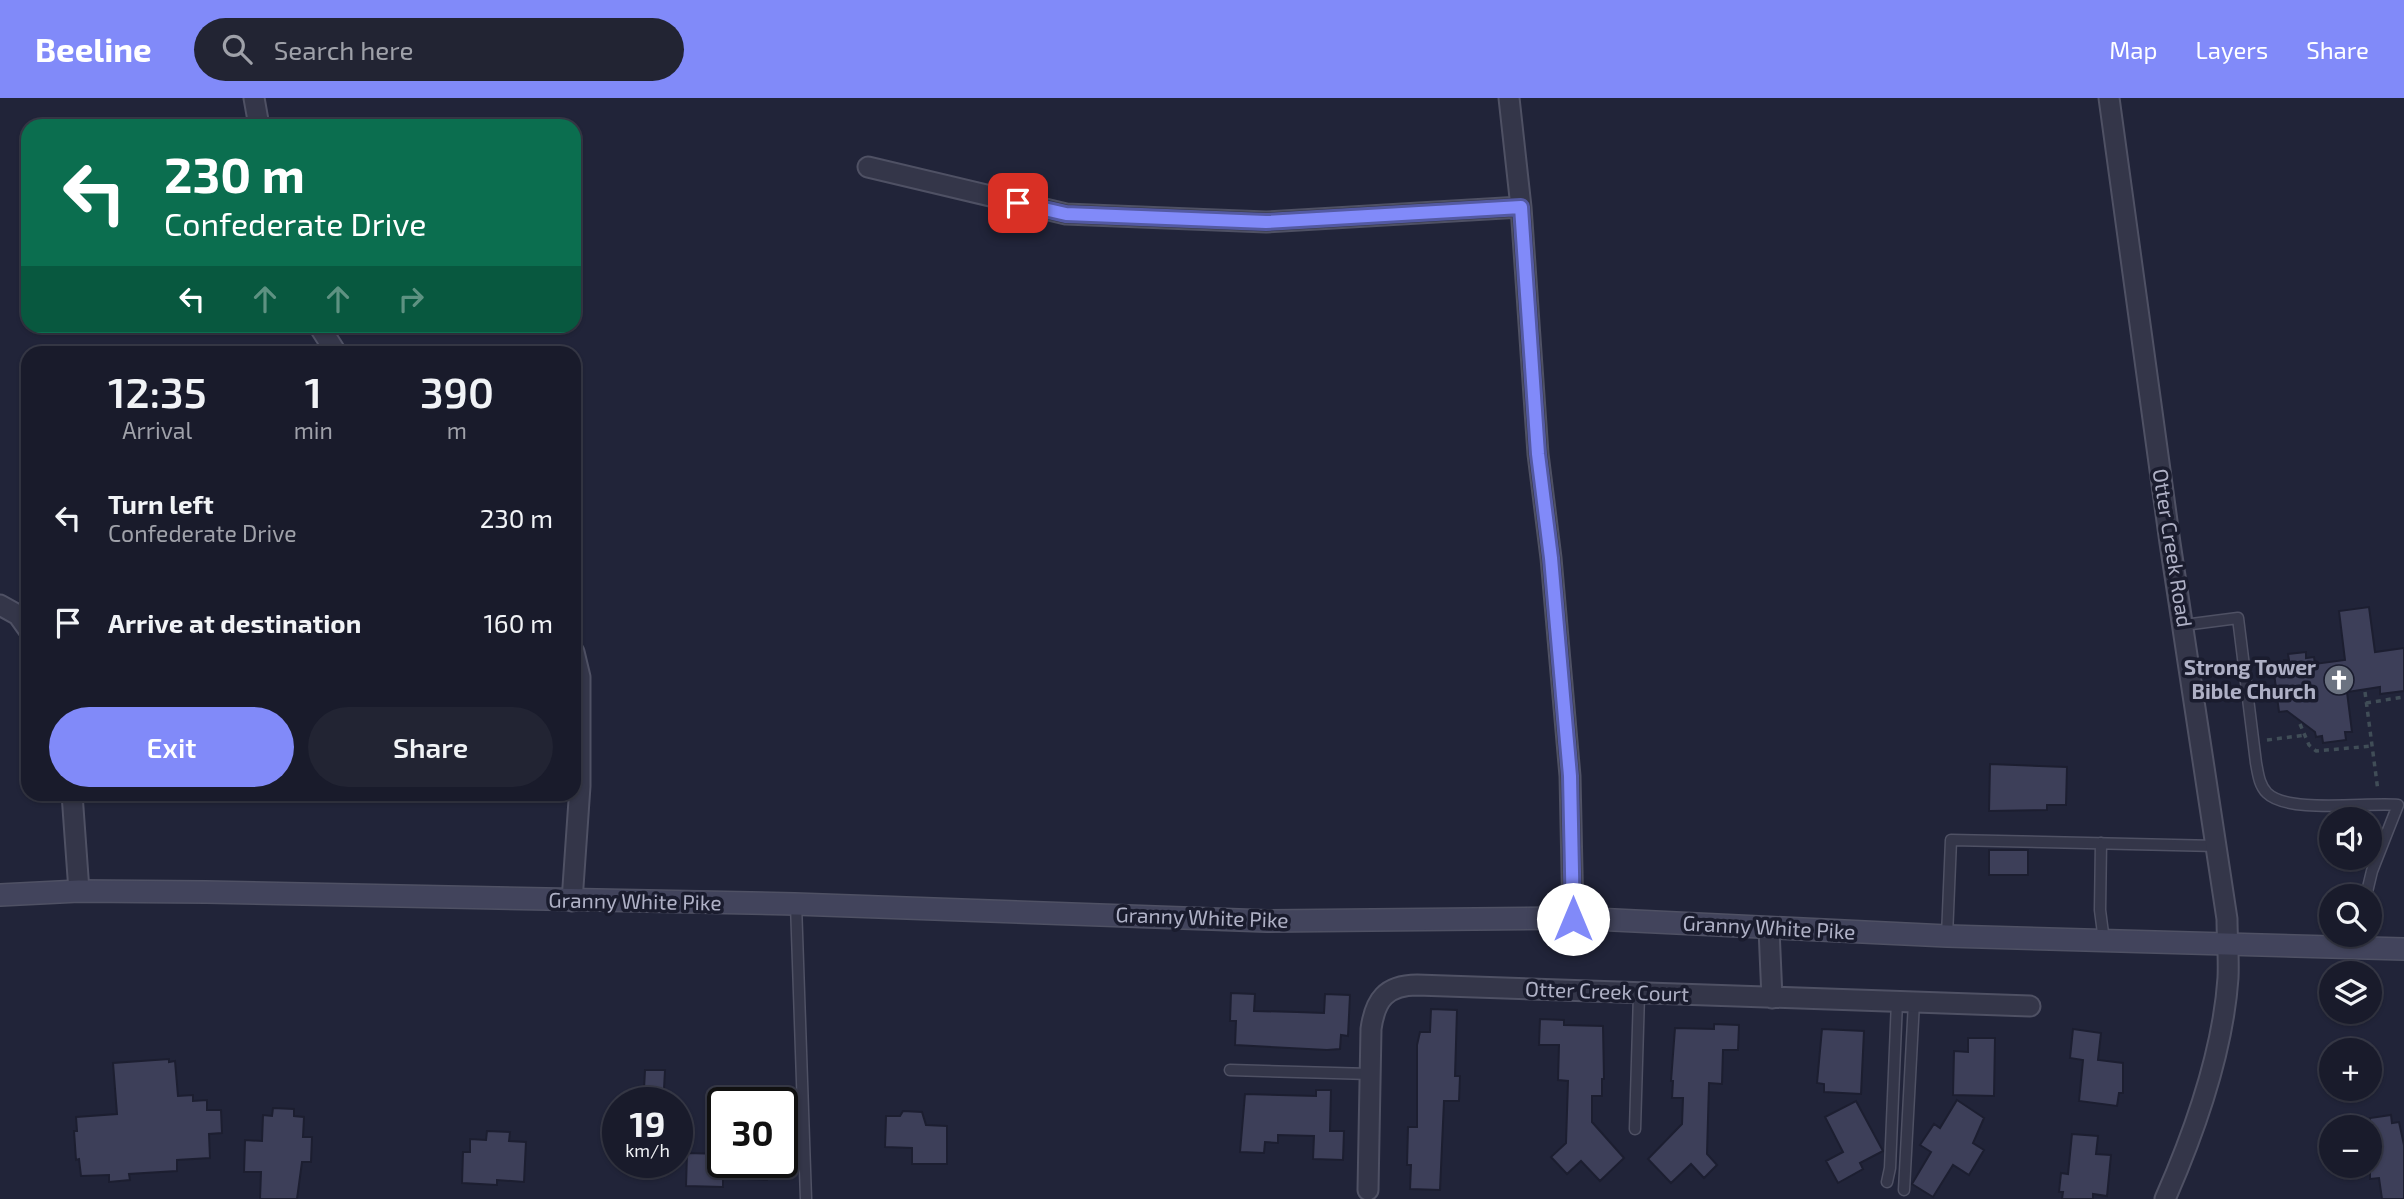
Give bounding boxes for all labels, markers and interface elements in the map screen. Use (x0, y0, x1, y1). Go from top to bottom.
search box (194, 18, 684, 81)
text: Beeline (35, 29, 152, 69)
icon: search (218, 30, 256, 68)
text: Search here (274, 34, 413, 65)
text: Map (2109, 35, 2157, 64)
text: Layers (2195, 35, 2268, 64)
text: Share (2306, 35, 2369, 64)
text: 230 m (164, 144, 305, 203)
icon: left (49, 147, 140, 238)
pin (988, 173, 1048, 233)
icon: arrive (999, 184, 1037, 222)
text: Confederate Drive (164, 204, 427, 242)
icon: left (173, 280, 211, 318)
icon: ahead (246, 280, 284, 318)
icon: ahead (319, 280, 357, 318)
icon: right (392, 280, 430, 318)
text: 12:35 (108, 366, 207, 416)
text: 1 (304, 366, 322, 416)
text: 390 (420, 366, 494, 416)
text: Arrival (122, 416, 192, 444)
text: min (294, 416, 333, 444)
text: m (447, 416, 467, 444)
street label: Otter Creek Road (2149, 467, 2198, 629)
text: Turn left (108, 488, 214, 519)
icon: left (49, 499, 87, 537)
text: 230 m (480, 502, 553, 533)
text: Confederate Drive (108, 519, 297, 547)
icon: arrive (49, 604, 87, 642)
text: Arrive at destination (108, 607, 361, 638)
text: 160 m (484, 607, 553, 638)
place label: Strong Tower Bible Church (2184, 654, 2316, 703)
church icon: Strong Tower Bible Church (2322, 663, 2356, 697)
button: Exit (49, 707, 294, 787)
button: Share (308, 707, 553, 787)
map controls (2319, 807, 2382, 1178)
button: sound (2319, 807, 2382, 870)
position arrow (1536, 882, 1610, 956)
button: search (2319, 884, 2382, 947)
street label: Granny White Pike (548, 886, 722, 915)
street label: Granny White Pike (1115, 901, 1289, 932)
street label: Granny White Pike (1682, 909, 1856, 944)
button: layers (2319, 961, 2382, 1024)
street label: Otter Creek Court (1525, 975, 1689, 1006)
button: + (2319, 1038, 2382, 1101)
speed limit sign: 30 (707, 1087, 798, 1178)
text: 19 (630, 1102, 665, 1144)
button: − (2319, 1115, 2382, 1178)
text: km/h (625, 1139, 670, 1161)

